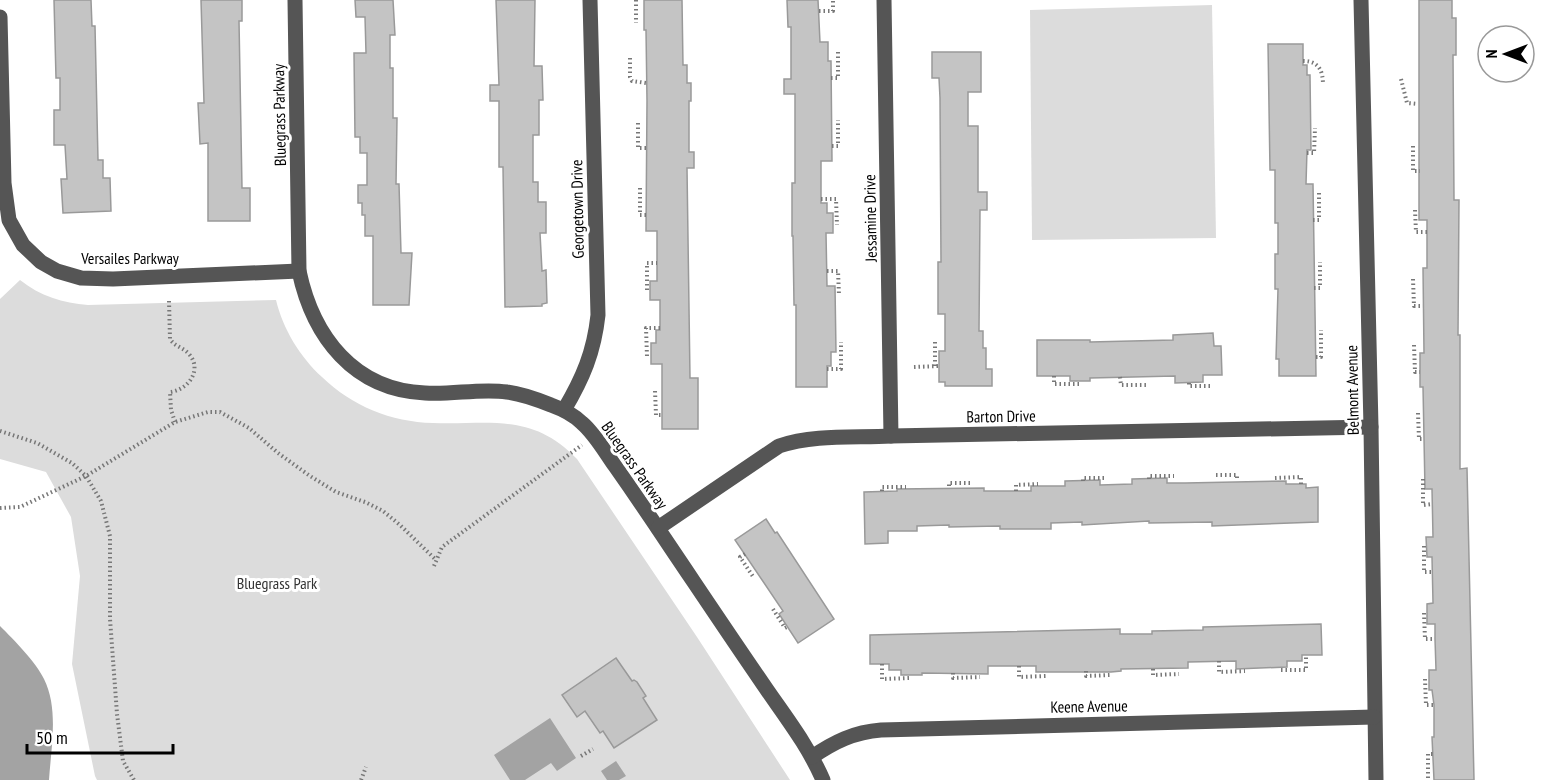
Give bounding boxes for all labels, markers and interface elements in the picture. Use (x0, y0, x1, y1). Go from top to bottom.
north arrow (1476, 24, 1536, 84)
text: N (1481, 50, 1501, 58)
street label: Bluegrass Parkway (268, 64, 290, 166)
street label: Georgetown Drive (566, 159, 588, 259)
street label: Jessamine Drive (859, 174, 881, 263)
street label: Versailes Parkway (80, 248, 179, 268)
street label: Belmont Avenue (1341, 345, 1363, 435)
street label: Barton Drive (966, 405, 1036, 427)
street label: Bluegrass Parkway (597, 417, 673, 513)
park label: Bluegrass Park (237, 573, 318, 593)
street label: Keene Avenue (1050, 695, 1128, 717)
scale bar (27, 717, 172, 755)
text: 50 m (36, 726, 68, 749)

